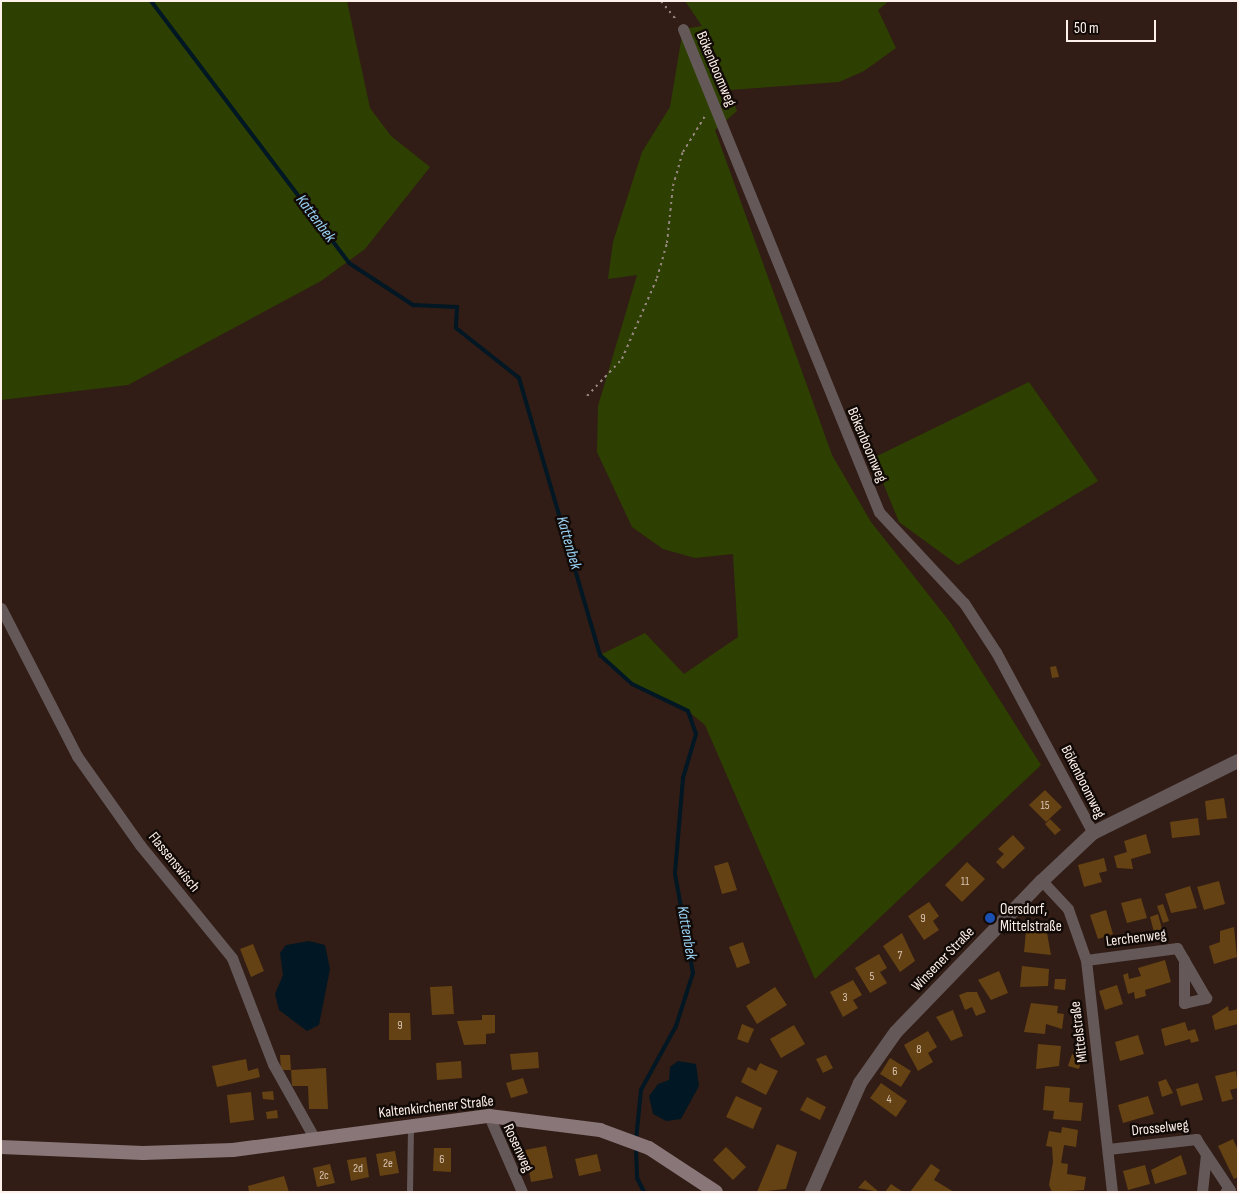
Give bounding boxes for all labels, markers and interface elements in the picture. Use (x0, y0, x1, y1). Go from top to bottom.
scale bar (1069, 10, 1159, 42)
text: 50 m (1074, 19, 1099, 38)
street label: Bökenboomweg (692, 29, 740, 109)
water label: Kattenbek (291, 192, 339, 246)
street label: Bökenboomweg (843, 405, 891, 485)
water label: Kattenbek (551, 514, 585, 572)
street label: Bökenboomweg (1057, 742, 1109, 822)
house number: 15 (1040, 799, 1050, 813)
street label: Flassenswisch (144, 828, 204, 896)
house number: 11 (961, 875, 969, 889)
place label: Oersdorf, Mittelstraße (1000, 900, 1062, 935)
water label: Kattenbek (672, 905, 700, 961)
house number: 9 (920, 912, 926, 926)
marker: Oersdorf, Mittelstraße (984, 912, 996, 924)
street label: Winsener Straße (908, 923, 978, 995)
street label: Lerchenweg (1105, 925, 1167, 951)
house number: 7 (898, 949, 902, 963)
house number: 5 (870, 970, 874, 984)
house number: 3 (842, 991, 848, 1005)
street label: Mittelstraße (1066, 1000, 1092, 1064)
house number: 9 (397, 1019, 403, 1033)
house number: 8 (916, 1043, 922, 1057)
house number: 6 (892, 1065, 898, 1079)
street label: Kaltenkirchener Straße (378, 1092, 494, 1122)
house number: 4 (886, 1093, 892, 1107)
street label: Drosselweg (1130, 1116, 1190, 1140)
street label: Rosenweg (499, 1121, 537, 1175)
house number: 6 (439, 1153, 445, 1167)
house number: 2e (383, 1157, 393, 1171)
house number: 2d (353, 1162, 363, 1176)
house number: 2c (319, 1169, 329, 1183)

